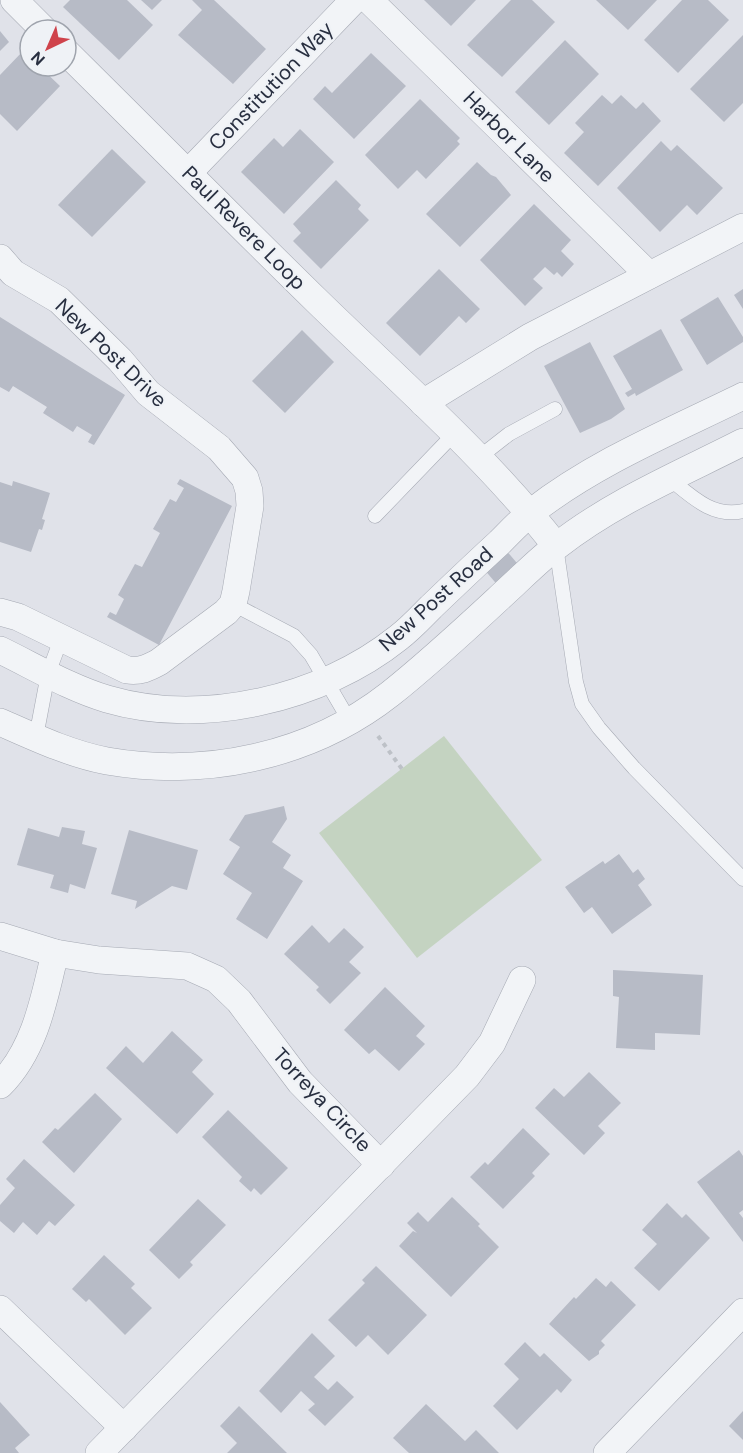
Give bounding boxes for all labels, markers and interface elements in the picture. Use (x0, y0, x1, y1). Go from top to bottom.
street label: Constitution Way (202, 15, 340, 156)
north arrow (18, 18, 78, 78)
text: N (26, 47, 49, 70)
street label: Harbor Lane (457, 85, 561, 189)
street label: Paul Revere Loop (176, 160, 312, 296)
street label: New Post Drive (49, 292, 173, 414)
street label: New Post Road (373, 540, 499, 658)
street label: Torreya Circle (266, 1042, 378, 1158)

